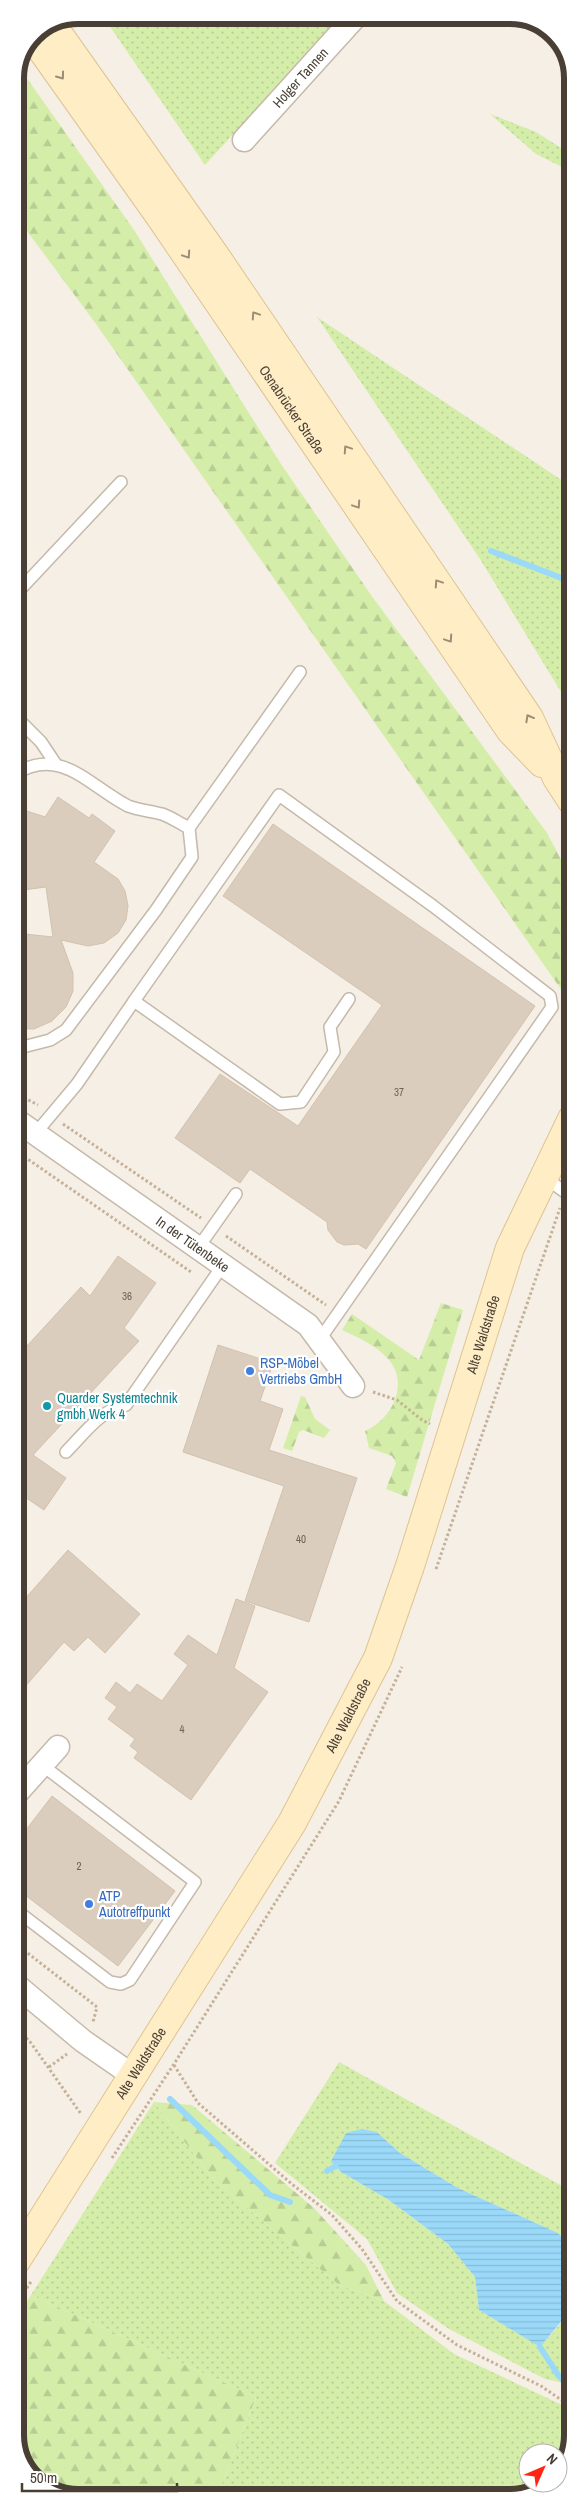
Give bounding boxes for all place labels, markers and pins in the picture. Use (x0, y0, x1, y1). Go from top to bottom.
place label: RSP-Möbel Vertriebs GmbH (260, 1354, 342, 1388)
marker: RSP-Möbel Vertriebs GmbH (244, 1365, 256, 1377)
place label: Quarder Systemtechnik gmbh Werk 4 (57, 1389, 178, 1423)
marker: Quarder Systemtechnik gmbh Werk 4 (41, 1400, 53, 1412)
place label: ATP Autotreffpunkt (98, 1887, 170, 1921)
marker: ATP Autotreffpunkt (83, 1898, 95, 1910)

